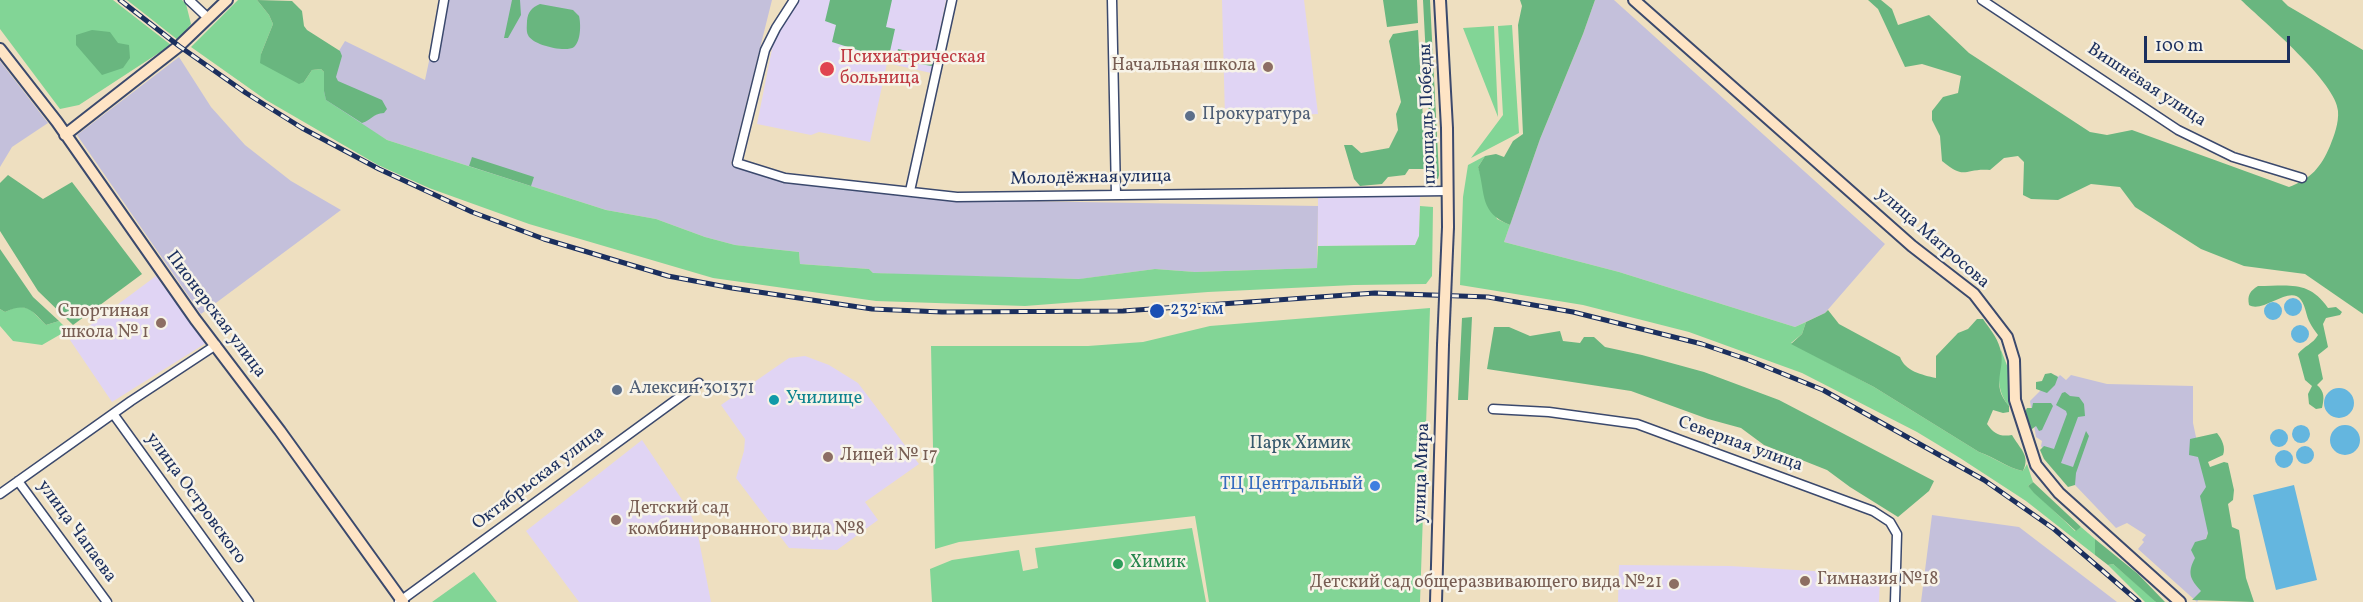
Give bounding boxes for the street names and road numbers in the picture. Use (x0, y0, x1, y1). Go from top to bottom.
street label: Вишнёвая улица (2082, 39, 2210, 133)
street label: площадь Победы (1416, 43, 1442, 185)
street label: Молодёжная улица (1010, 167, 1172, 191)
street label: улица Матросова (1871, 184, 1993, 294)
street label: Пионерская улица (160, 247, 270, 383)
street label: Северная улица (1675, 412, 1805, 478)
street label: Октябрьская улица (469, 422, 609, 536)
street label: улица Мира (1410, 422, 1436, 524)
street label: улица Островского (140, 429, 250, 569)
street label: улица Чапаева (32, 477, 120, 587)

